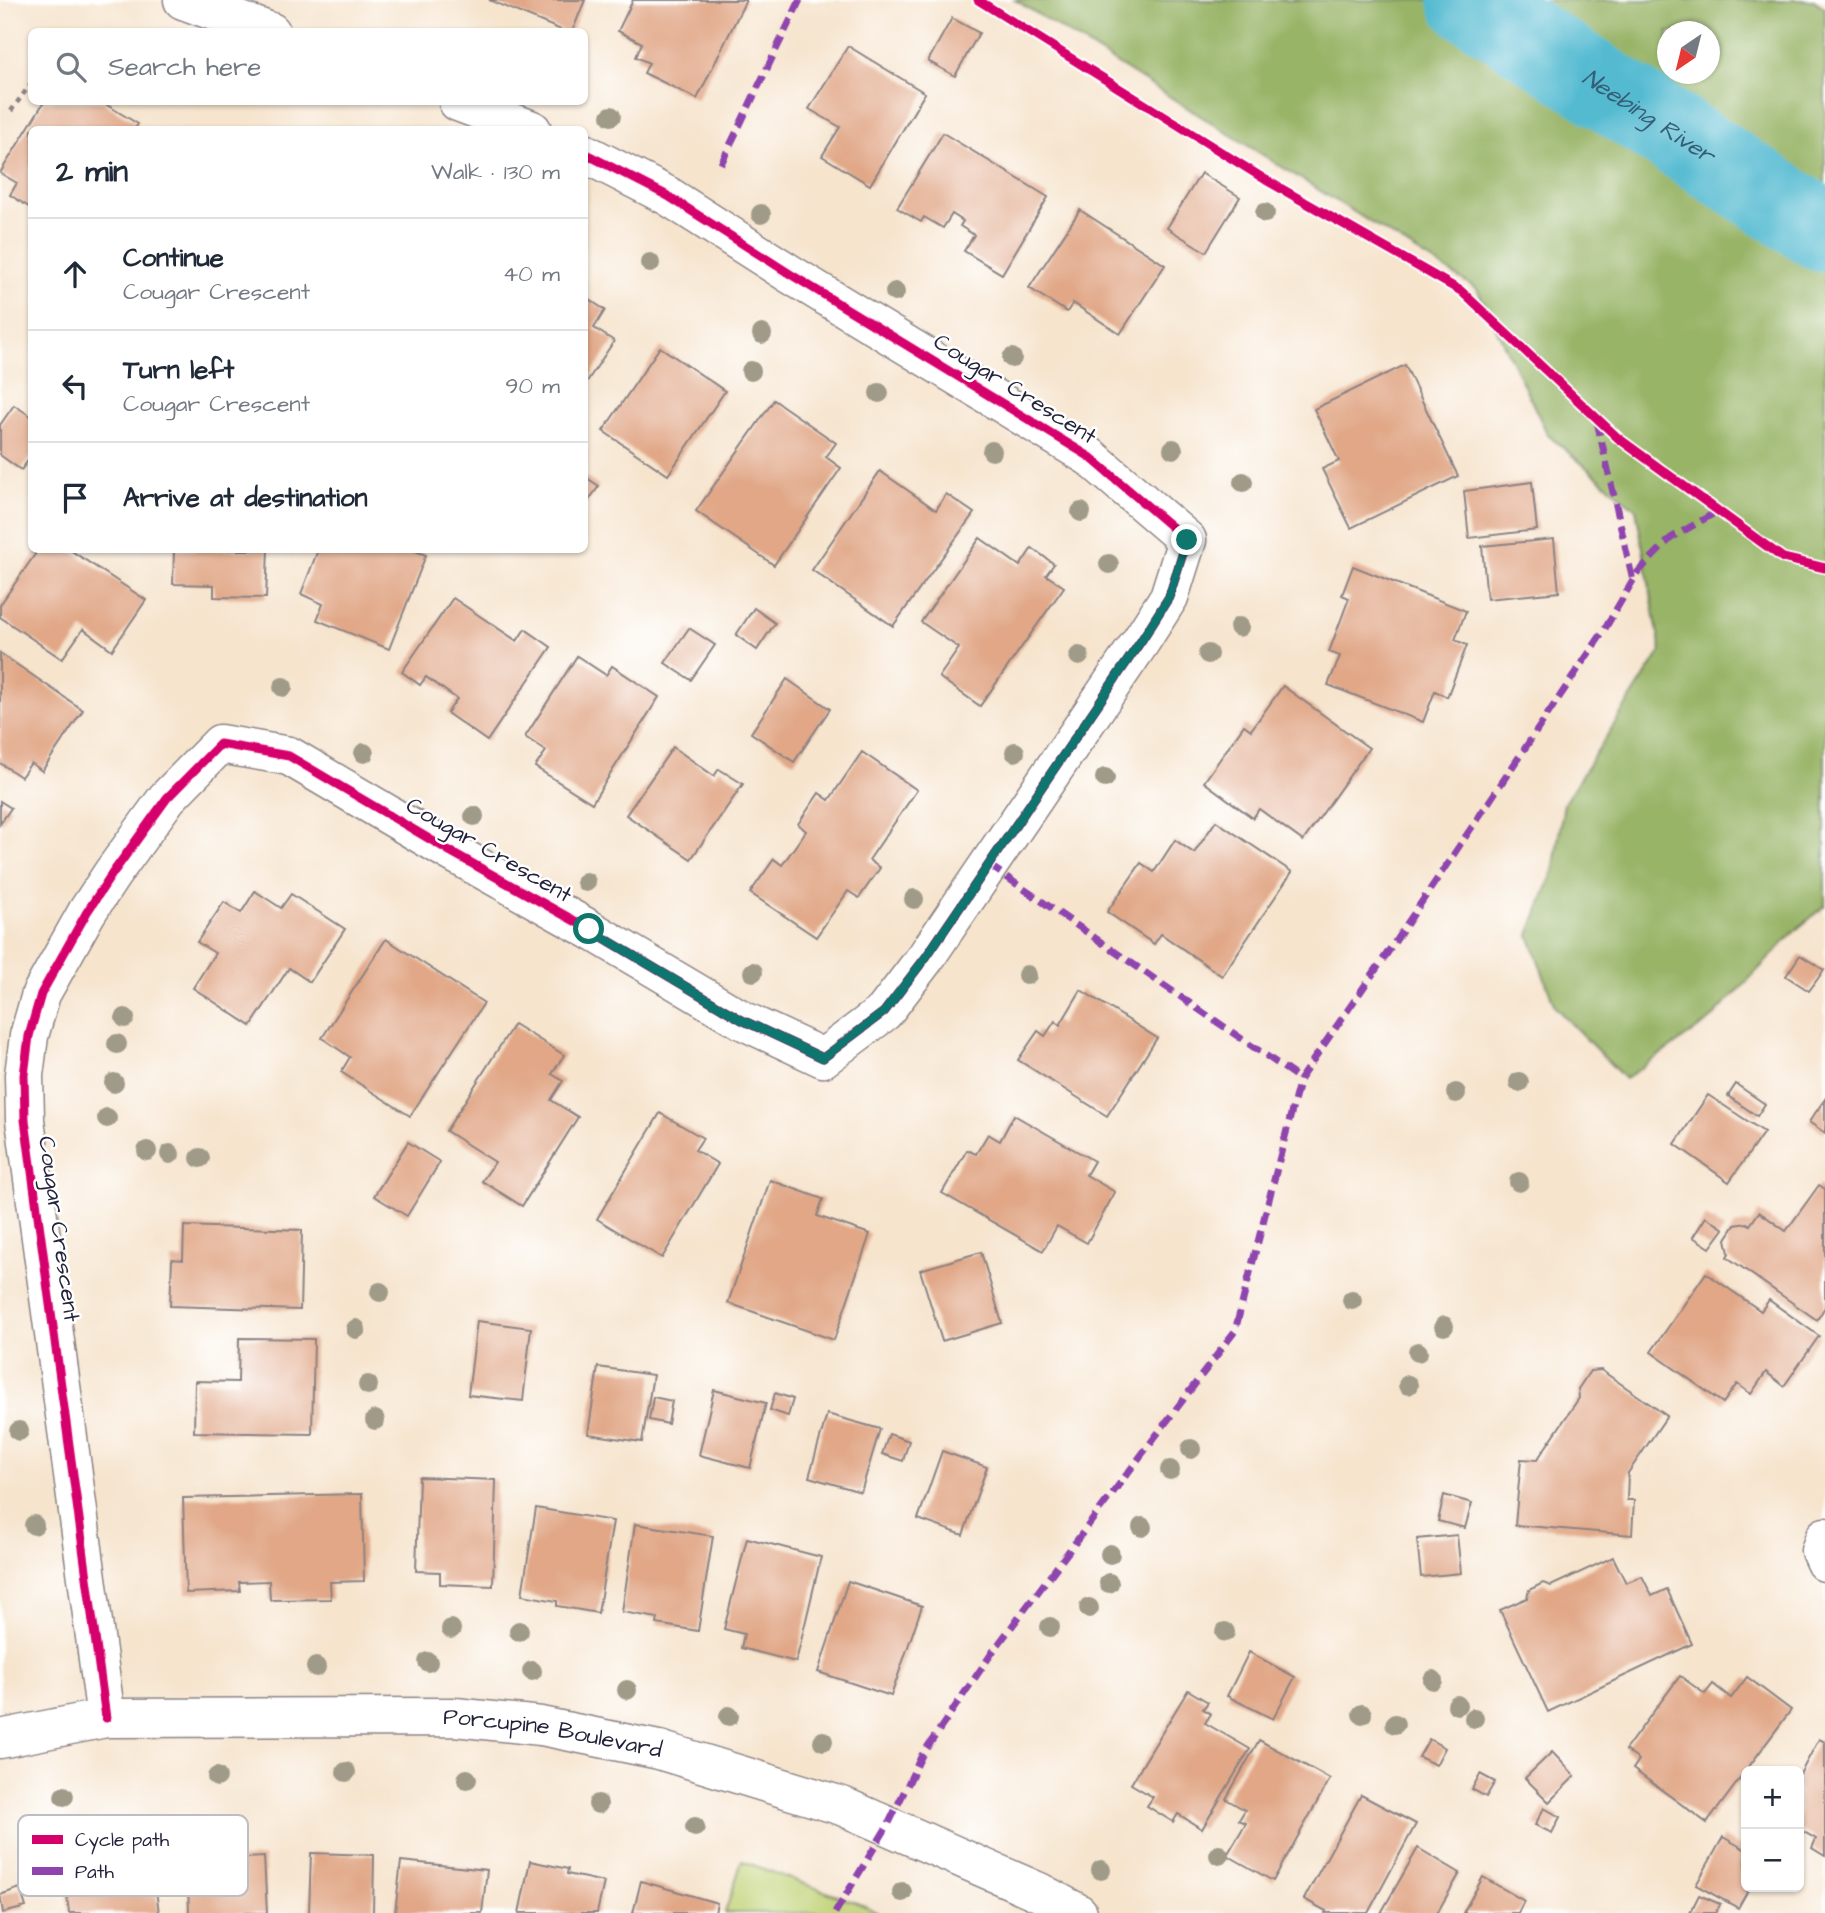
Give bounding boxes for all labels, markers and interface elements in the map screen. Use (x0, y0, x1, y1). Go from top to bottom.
north arrow (1657, 21, 1720, 84)
search box (28, 28, 588, 105)
icon: search (52, 48, 90, 86)
text: Search here (108, 49, 261, 85)
water label: Neebing River (1576, 61, 1723, 174)
text: 2 min (56, 151, 128, 193)
text: Walk · 130 m (431, 156, 560, 188)
text: Continue (123, 240, 224, 276)
icon: ahead (56, 255, 94, 293)
text: 40 m (503, 258, 560, 290)
text: Cougar Crescent (123, 276, 310, 308)
street label: Cougar Crescent (927, 326, 1103, 453)
text: Turn left (123, 352, 234, 388)
icon: left (56, 367, 94, 405)
text: 90 m (505, 370, 560, 402)
text: Cougar Crescent (123, 388, 310, 420)
icon: arrive (56, 479, 94, 517)
text: Arrive at destination (123, 480, 368, 516)
route end (1171, 524, 1202, 555)
street label: Cougar Crescent (399, 789, 579, 912)
route start (573, 913, 604, 944)
street label: Cougar Crescent (29, 1134, 88, 1325)
street label: Porcupine Boulevard (443, 1701, 665, 1766)
map controls (1741, 1766, 1804, 1892)
button: + (1741, 1766, 1804, 1829)
legend (18, 1815, 248, 1896)
text: Cycle path (75, 1827, 170, 1855)
button: − (1741, 1829, 1804, 1892)
text: Path (75, 1859, 114, 1886)

